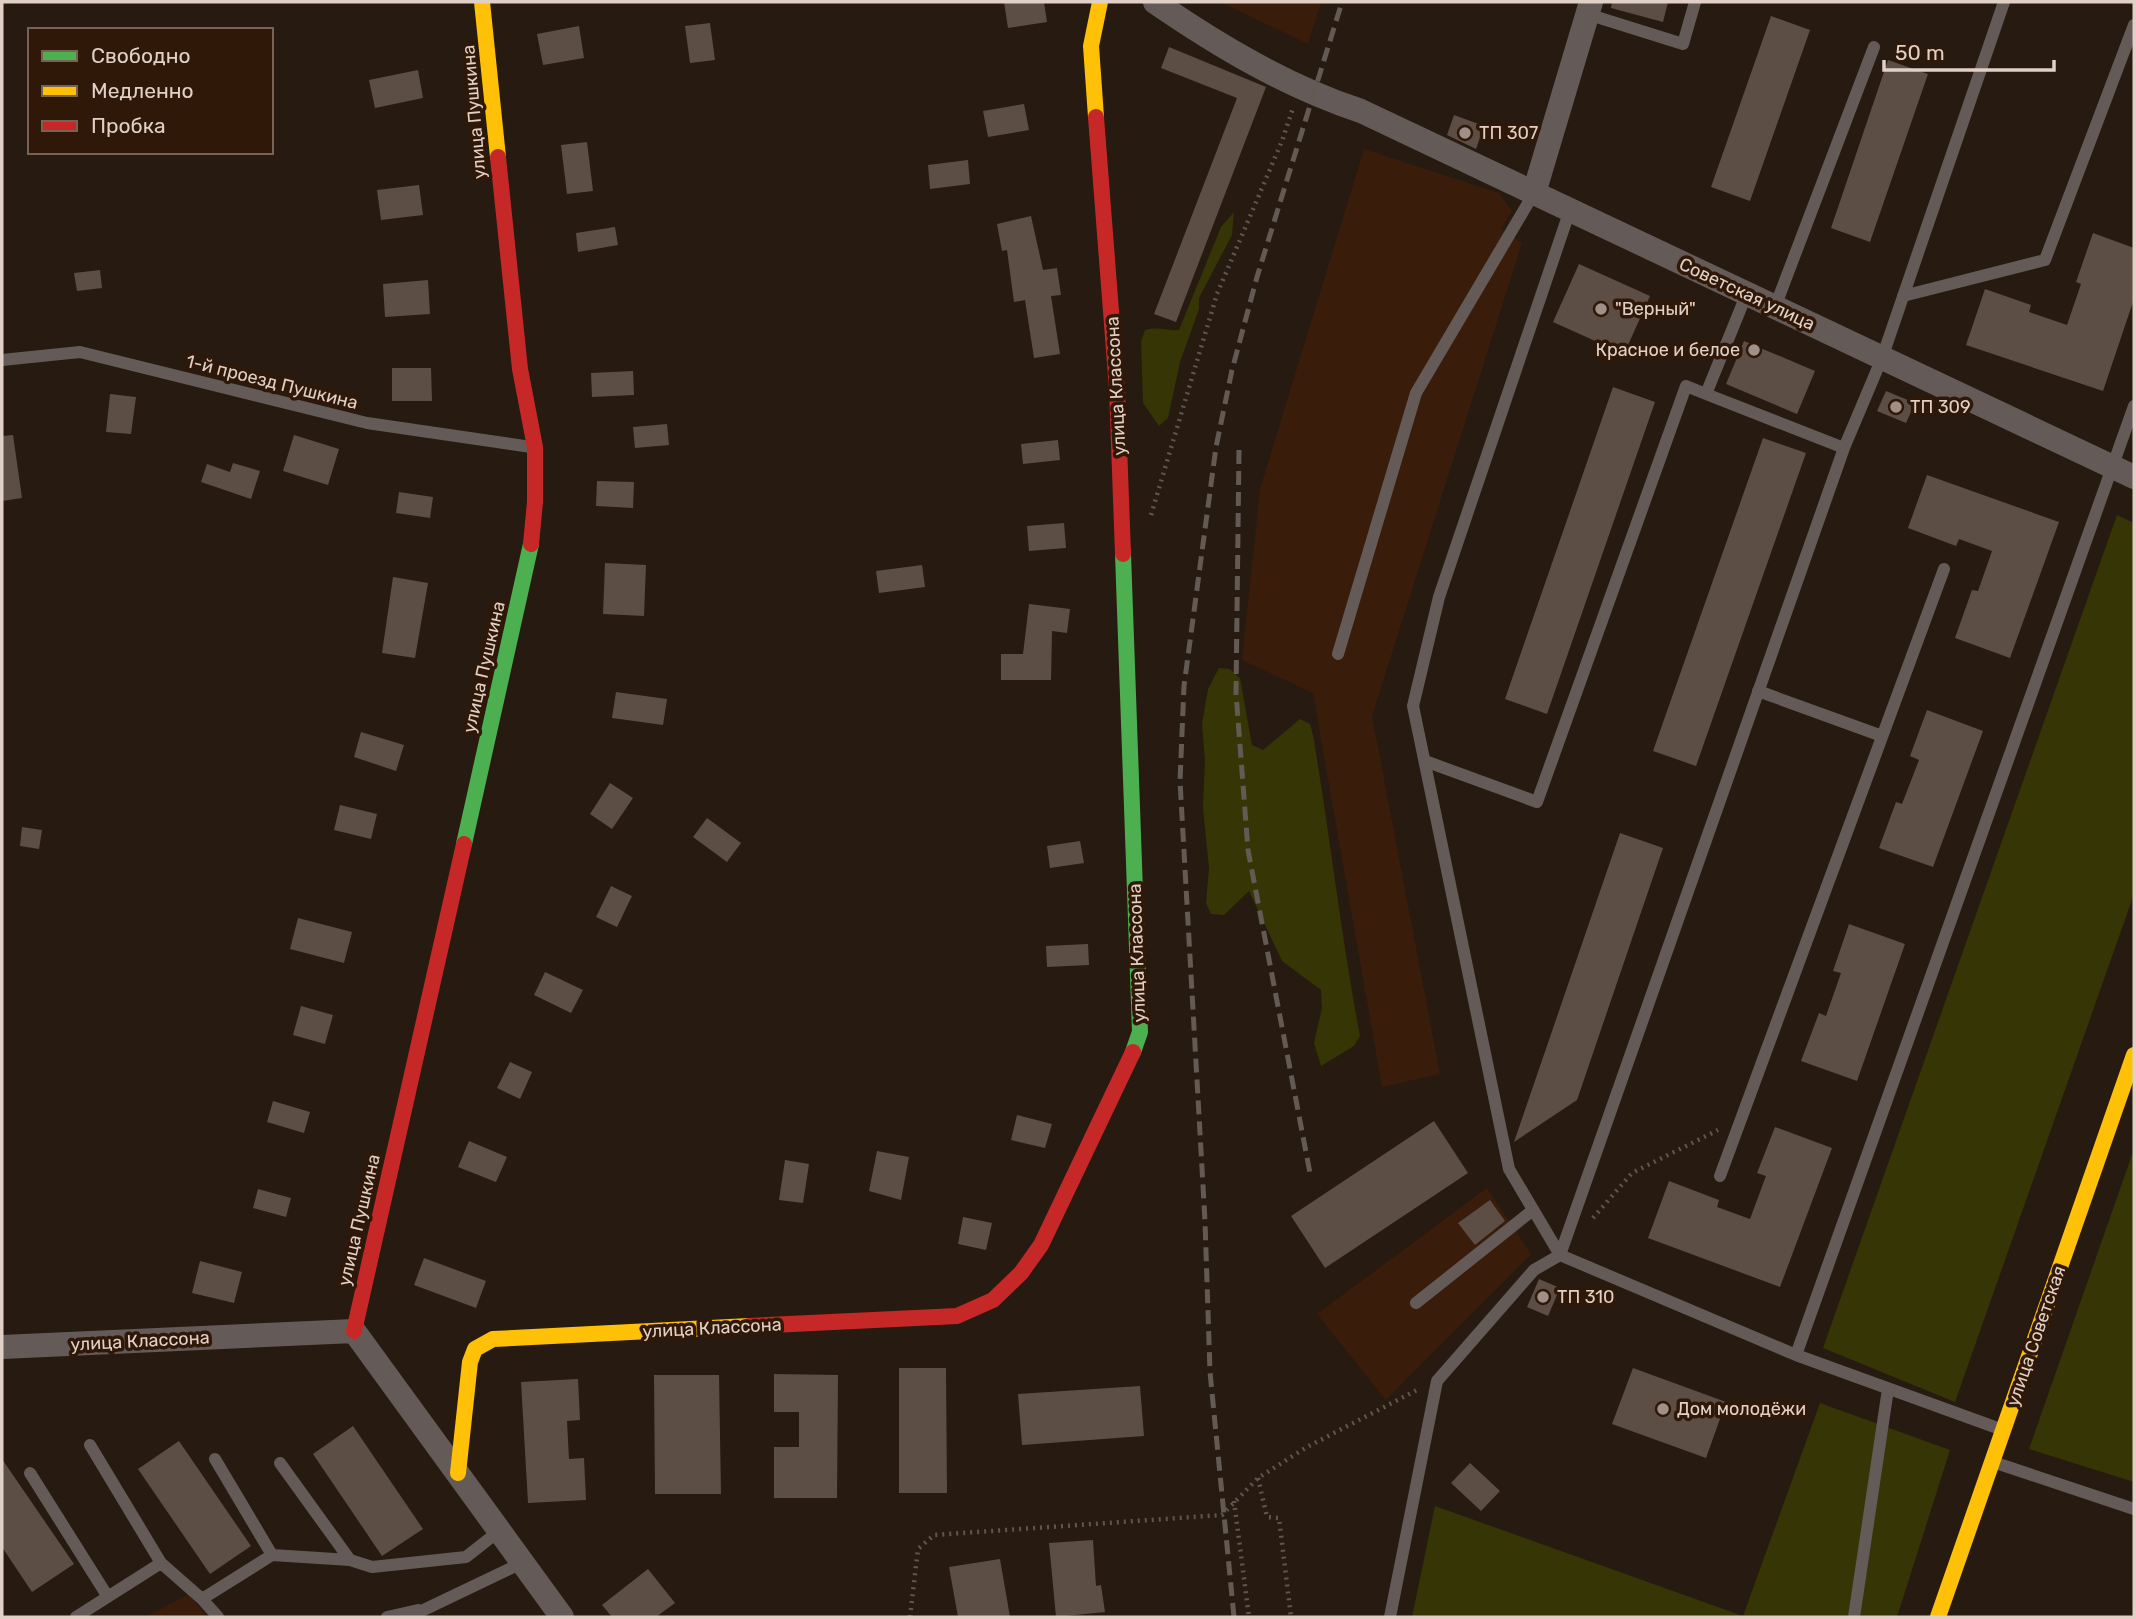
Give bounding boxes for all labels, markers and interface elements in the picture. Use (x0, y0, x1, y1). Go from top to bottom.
legend (28, 28, 273, 154)
scale bar (1884, 28, 2054, 72)
text: 50 m (1895, 40, 1945, 65)
text: Свободно (91, 43, 191, 68)
street label: улица Пушкина (457, 44, 491, 180)
text: Медленно (91, 78, 194, 103)
text: Пробка (91, 113, 166, 138)
place label: ТП 307 (1479, 122, 1538, 144)
marker: ТП 307 (1457, 125, 1473, 141)
street label: Советская улица (1676, 253, 1818, 335)
place label: "Верный" (1615, 298, 1696, 320)
marker: "Верный" (1593, 301, 1609, 317)
street label: улица Классона (1101, 316, 1131, 456)
place label: Красное и белое (1595, 339, 1740, 361)
marker: Красное и белое (1746, 342, 1762, 358)
street label: 1-й проезд Пушкина (184, 350, 360, 414)
place label: ТП 309 (1910, 396, 1971, 418)
marker: ТП 309 (1888, 399, 1904, 415)
street label: улица Пушкина (458, 599, 510, 735)
street label: улица Классона (1124, 883, 1150, 1023)
street label: улица Пушкина (333, 1152, 385, 1288)
street label: улица Советская (2002, 1263, 2070, 1409)
place label: ТП 310 (1557, 1286, 1614, 1308)
marker: ТП 310 (1535, 1289, 1551, 1305)
street label: улица Классона (642, 1313, 782, 1343)
street label: улица Классона (70, 1326, 210, 1356)
place label: Дом молодёжи (1677, 1398, 1806, 1420)
marker: Дом молодёжи (1655, 1401, 1671, 1417)

